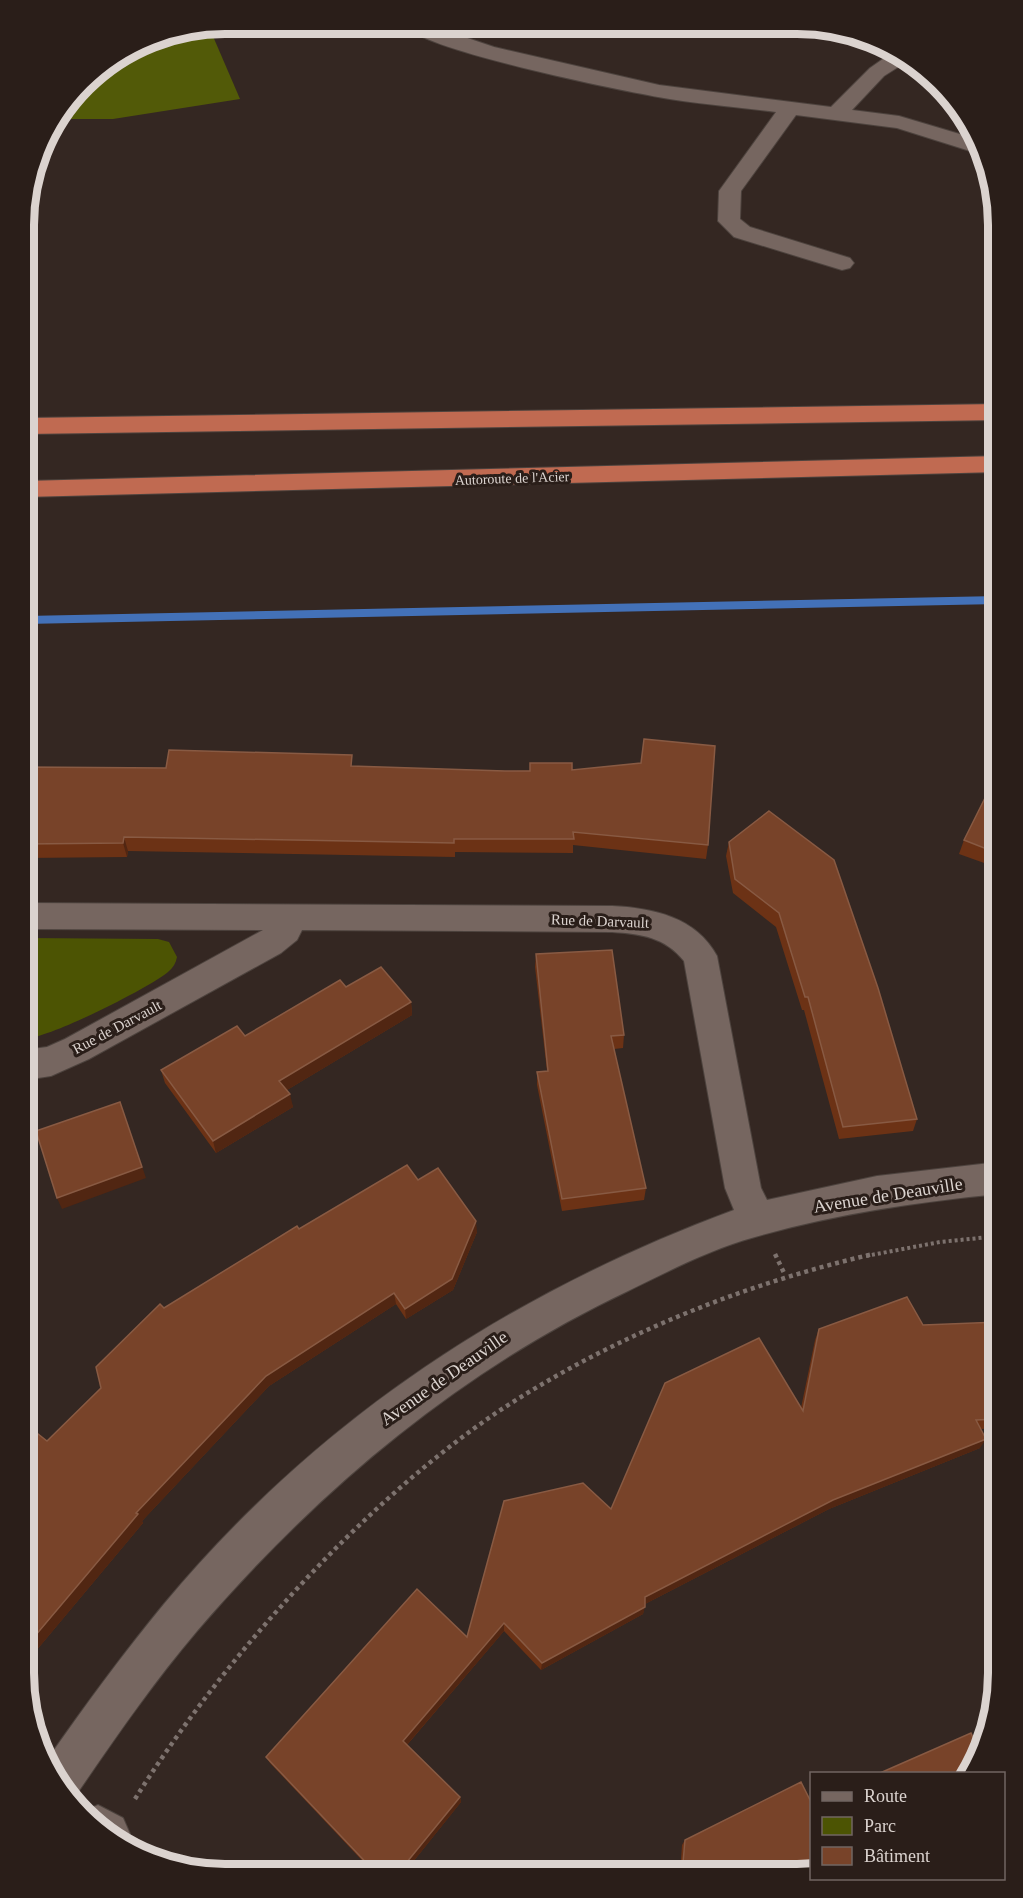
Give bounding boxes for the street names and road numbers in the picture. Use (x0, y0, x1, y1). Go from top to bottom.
street label: Autoroute de l'Acier (455, 469, 570, 488)
street label: Rue de Darvault (551, 911, 650, 931)
street label: Rue de Darvault (70, 996, 165, 1057)
street label: Avenue de Deauville (812, 1173, 964, 1217)
street label: Avenue de Deauville (377, 1327, 511, 1429)

